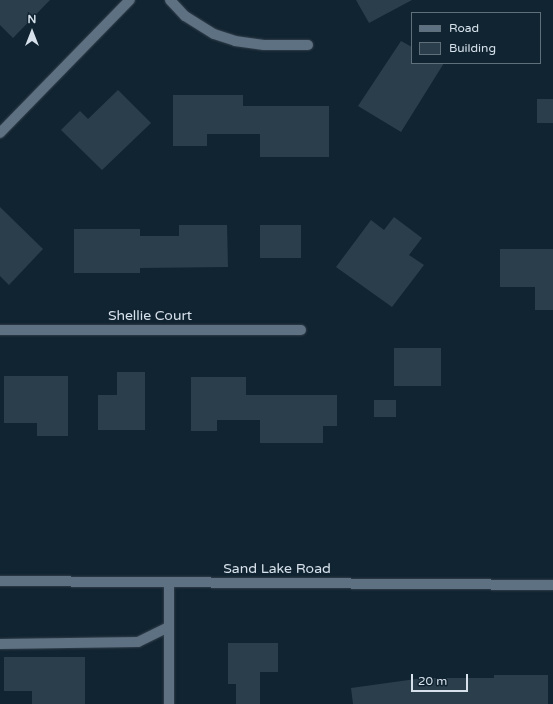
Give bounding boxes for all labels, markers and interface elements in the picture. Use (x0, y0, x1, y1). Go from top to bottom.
north arrow (12, 12, 52, 52)
legend (411, 12, 541, 64)
text: N (28, 13, 36, 26)
text: Road (449, 21, 479, 35)
text: Building (449, 41, 496, 55)
street label: Shellie Court (108, 308, 192, 324)
street label: Sand Lake Road (223, 561, 331, 577)
scale bar (413, 666, 470, 692)
text: 20 m (418, 674, 447, 688)

